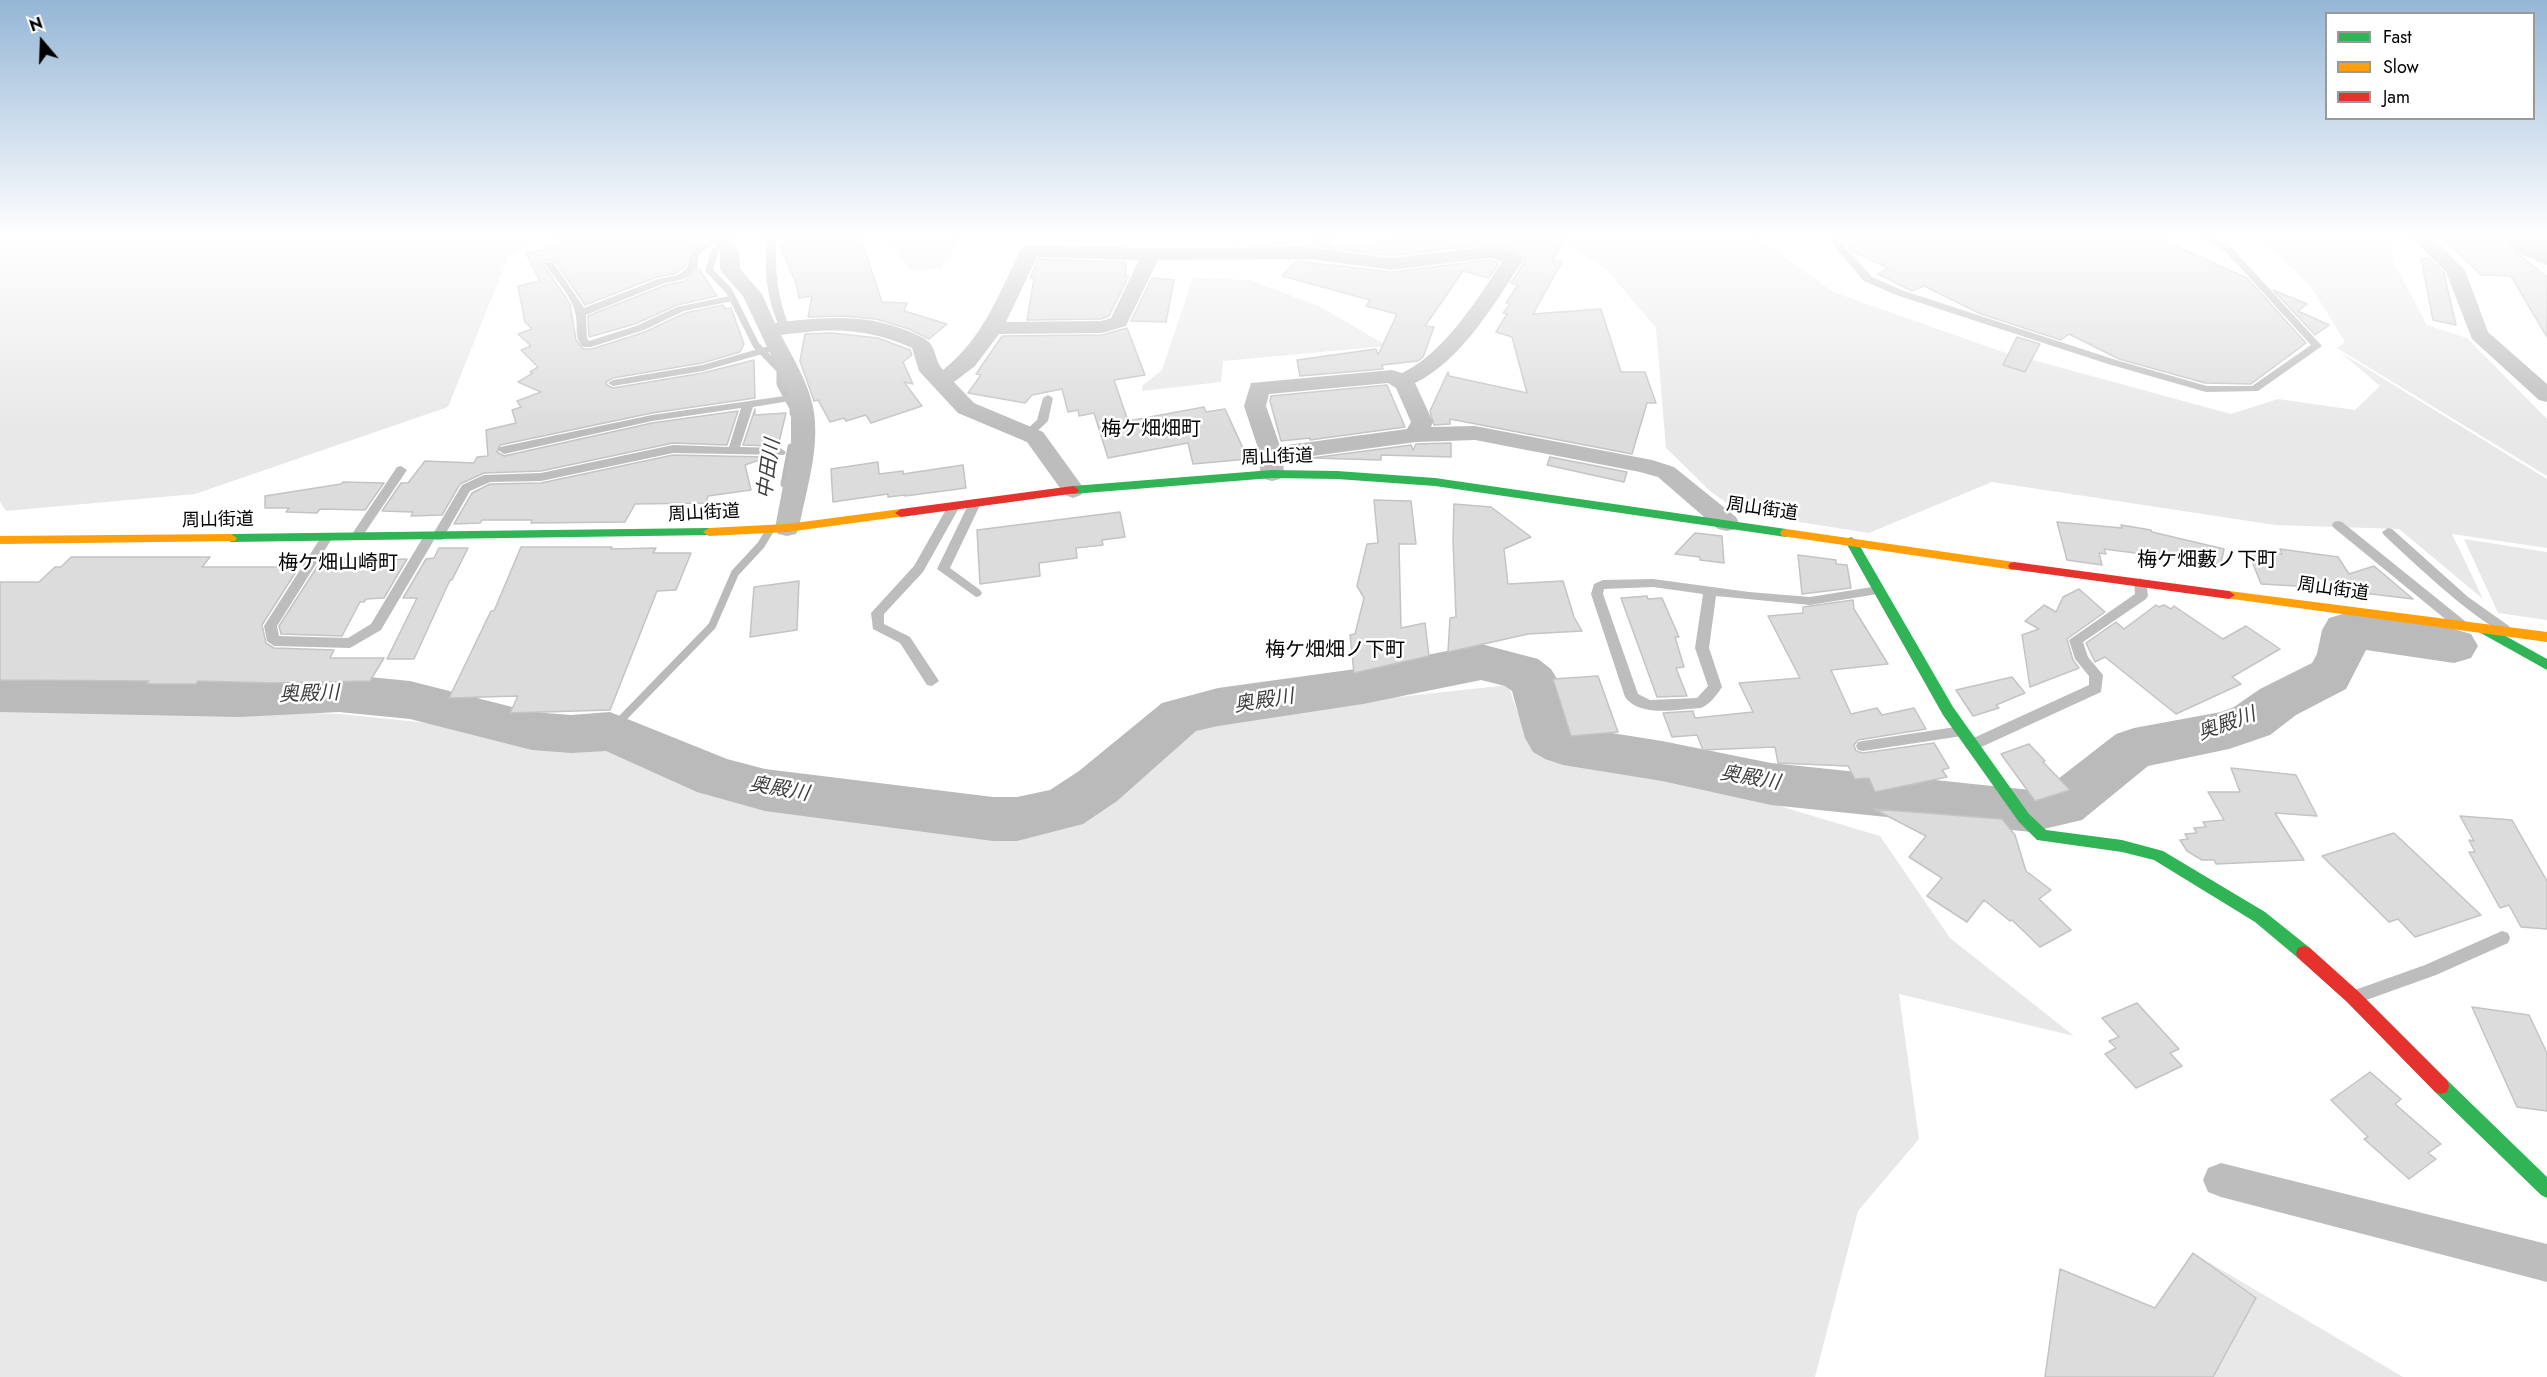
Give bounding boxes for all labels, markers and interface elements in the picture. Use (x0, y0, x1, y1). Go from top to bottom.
north arrow (12, 12, 72, 72)
text: N (26, 12, 46, 37)
legend (2325, 12, 2535, 120)
text: Fast (2383, 24, 2412, 50)
text: Slow (2383, 54, 2419, 80)
text: Jam (2383, 84, 2410, 110)
district label: 梅ケ畑畑町 (1101, 418, 1201, 442)
water label: 中田川 (754, 438, 786, 500)
street label: 周山街道 (1241, 446, 1313, 470)
street label: 周山街道 (1725, 494, 1799, 526)
street label: 周山街道 (667, 501, 741, 527)
street label: 周山街道 (182, 510, 254, 532)
district label: 梅ケ畑藪ノ下町 (2137, 549, 2277, 573)
district label: 梅ケ畑山崎町 (278, 552, 398, 576)
street label: 周山街道 (2296, 574, 2370, 606)
district label: 梅ケ畑畑ノ下町 (1265, 639, 1405, 663)
water label: 奥殿川 (279, 682, 339, 708)
water label: 奥殿川 (1232, 685, 1296, 719)
water label: 奥殿川 (2195, 703, 2259, 747)
water label: 奥殿川 (1718, 762, 1782, 796)
water label: 奥殿川 (747, 773, 811, 807)

